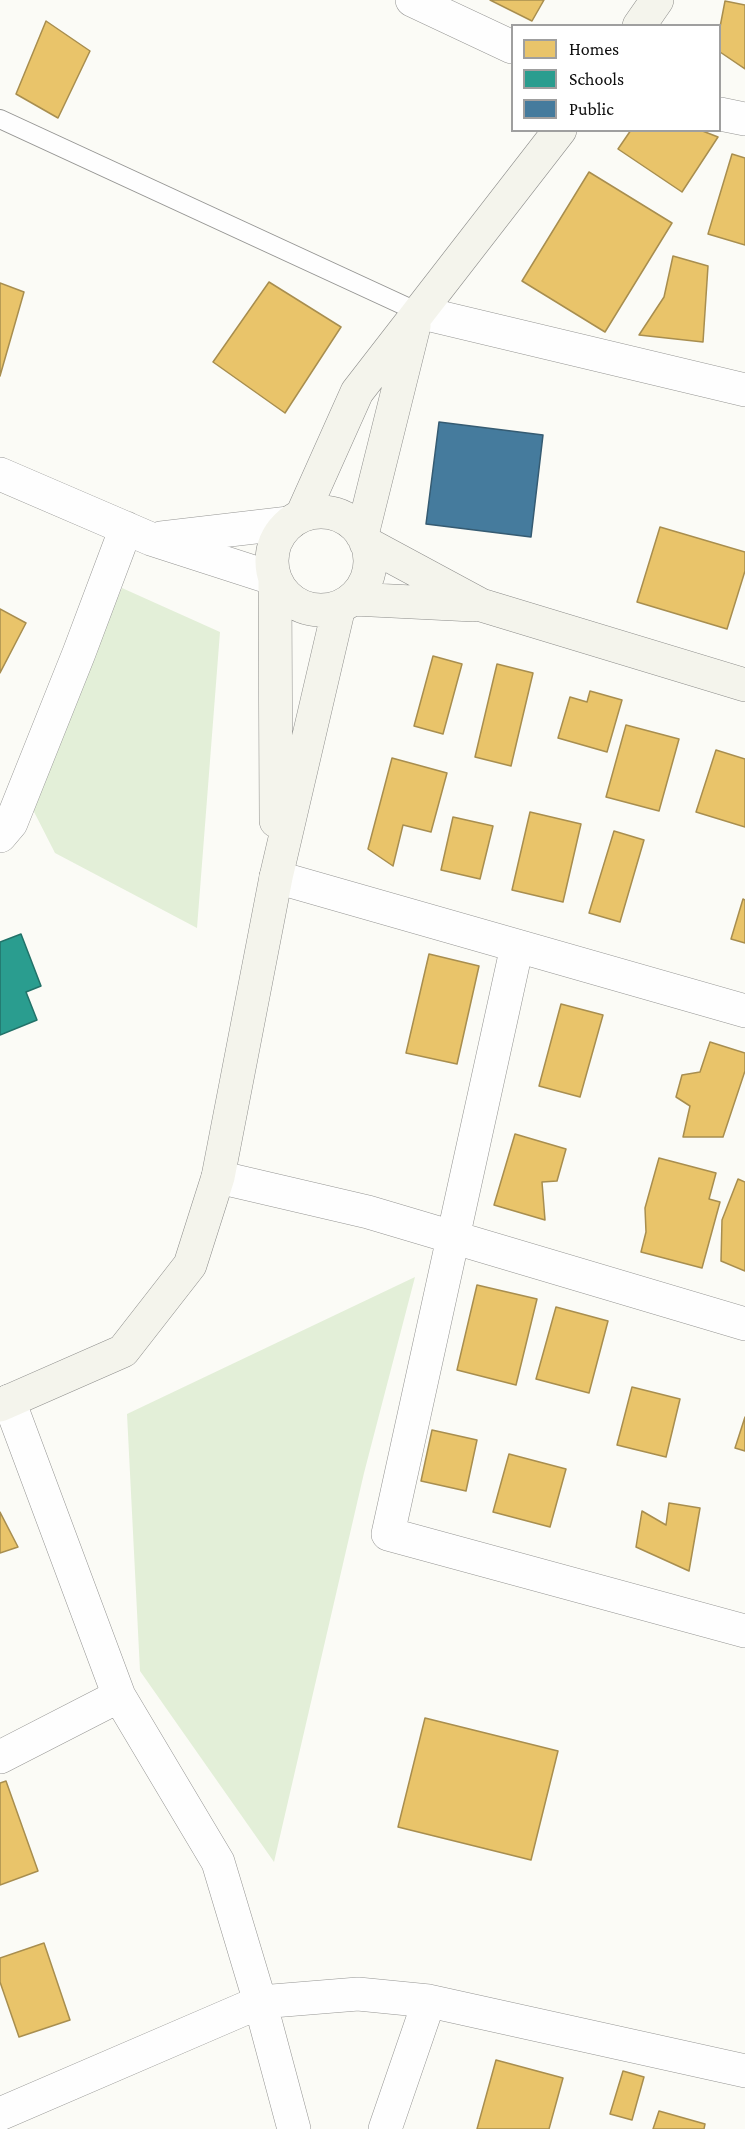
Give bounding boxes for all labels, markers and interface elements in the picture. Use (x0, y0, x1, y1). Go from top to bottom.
legend (511, 24, 721, 132)
text: Homes (569, 39, 619, 59)
text: Schools (569, 69, 624, 89)
text: Public (569, 99, 614, 119)

